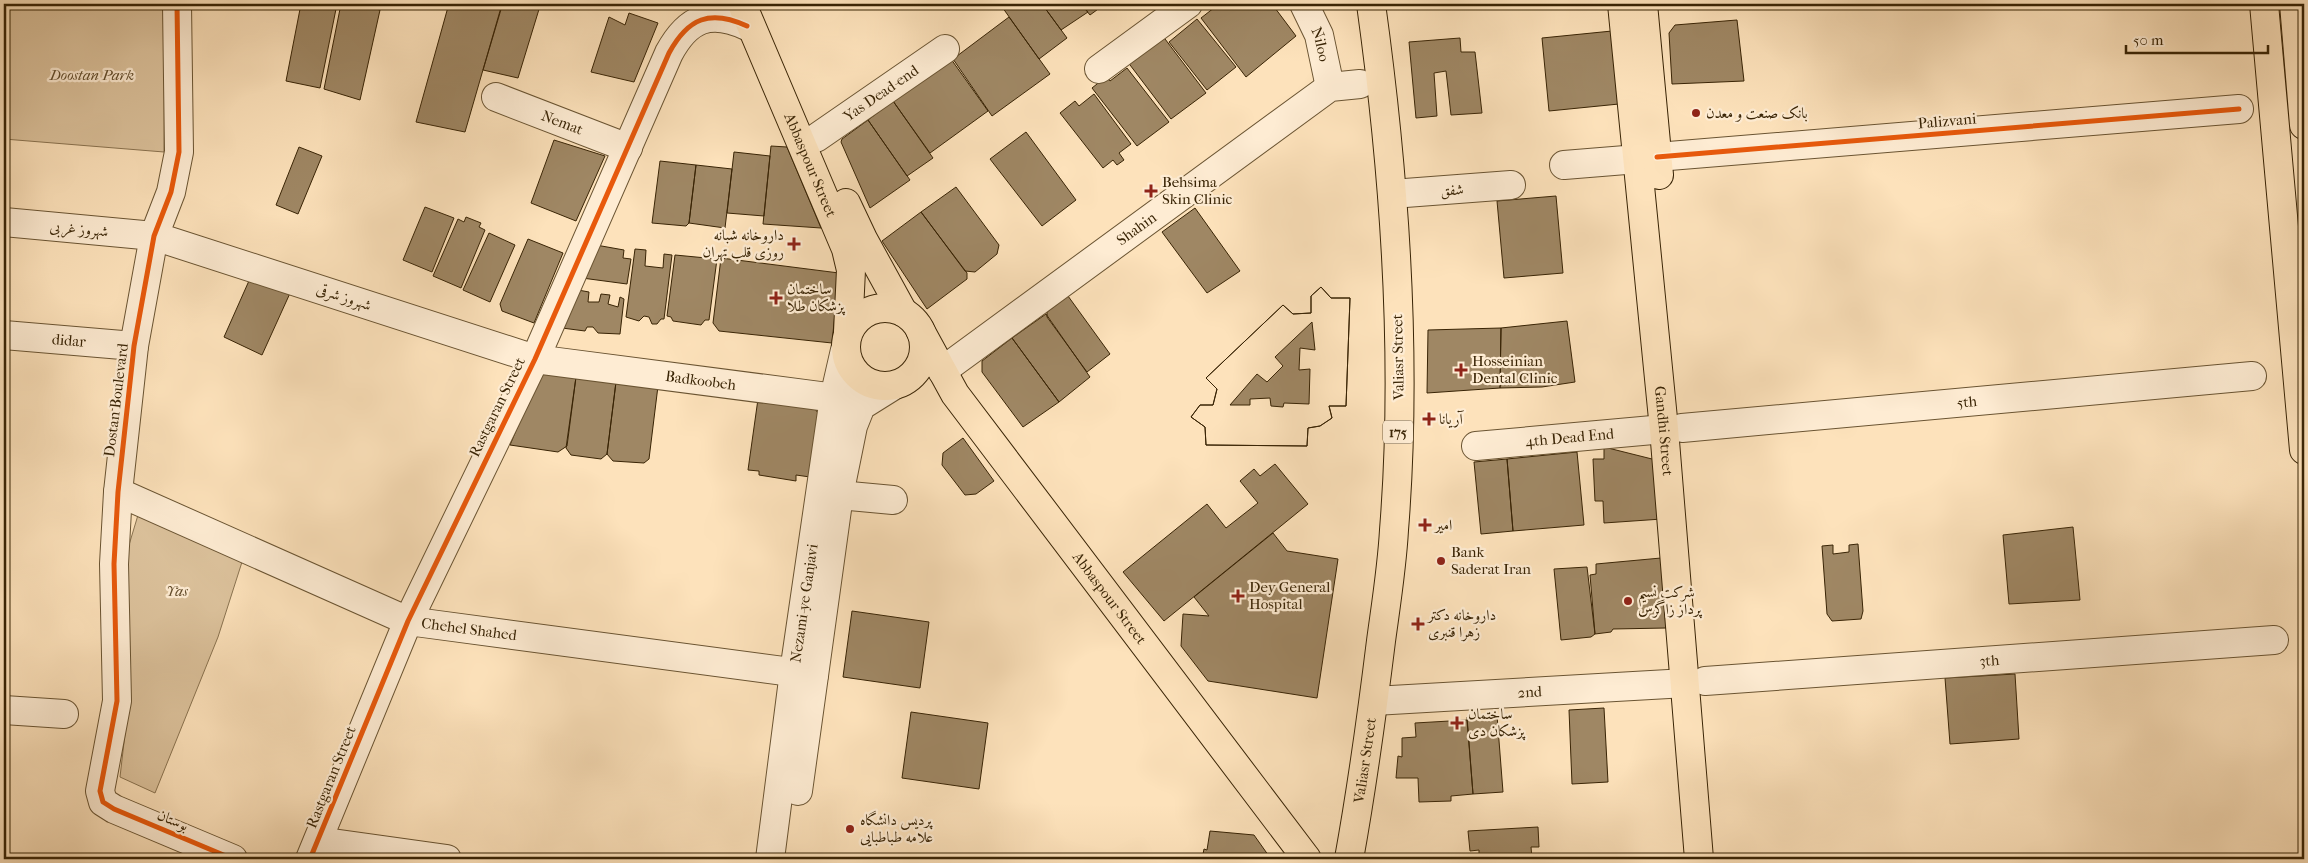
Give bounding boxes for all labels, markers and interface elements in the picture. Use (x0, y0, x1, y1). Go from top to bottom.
scale bar (2126, 22, 2268, 54)
street label: Niloo (1307, 24, 1333, 64)
text: 50 m (2133, 31, 2164, 49)
street label: Yas Dead-end (839, 61, 923, 126)
park label: Doostan Park (49, 66, 134, 84)
place label: بانک صنعت و معدن (1706, 104, 1808, 122)
street label: Nemat (539, 106, 586, 139)
marker: بانک صنعت و معدن (1690, 107, 1702, 119)
street label: Abbaspour Street (780, 109, 841, 220)
street label: Palizvani (1917, 109, 1977, 133)
place label: Behsima Skin Clinic (1162, 173, 1233, 208)
street label: شفق (1440, 180, 1464, 200)
marker: Behsima Skin Clinic (1144, 184, 1158, 198)
street label: Shahin (1113, 208, 1160, 249)
street label: شهروز غربی (49, 217, 109, 243)
place label: داروخانه شبانه روزی قلب تهران (703, 226, 784, 262)
marker: داروخانه شبانه روزی قلب تهران (788, 238, 800, 250)
street label: شهروز شرقی (314, 280, 374, 315)
place label: ساختمان پزشکان طلا (787, 280, 845, 316)
marker: ساختمان پزشکان طلا (769, 291, 783, 305)
street label: Valiasr Street (1388, 313, 1408, 401)
street label: didar (51, 330, 87, 351)
street label: Dostan Boulevard (100, 341, 132, 458)
place label: Hosseinian Dental Clinic (1472, 352, 1558, 387)
street label: Rastgaran Street (465, 354, 529, 460)
marker: Hosseinian Dental Clinic (1454, 363, 1468, 377)
street label: Badkoobeh (664, 367, 738, 394)
street label: Gandhi Street (1651, 385, 1677, 477)
street label: 5th (1956, 392, 1978, 412)
place label: آریانا (1439, 410, 1464, 428)
marker: آریانا (1423, 413, 1435, 425)
road number: 175 (1383, 421, 1413, 444)
street label: 4th Dead End (1524, 424, 1616, 451)
place label: امیر (1433, 516, 1452, 534)
marker: امیر (1419, 519, 1431, 531)
street label: Nezami-ye Ganjavi (786, 542, 822, 664)
place label: Bank Saderat Iran (1451, 543, 1531, 578)
street label: Abbaspour Street (1068, 548, 1151, 648)
marker: Bank Saderat Iran (1435, 555, 1447, 567)
place label: Dey General Hospital (1249, 578, 1330, 613)
park label: Yas (166, 582, 188, 600)
place label: شرکت نسیم پرداز زاگرس (1638, 583, 1702, 619)
marker: Dey General Hospital (1231, 589, 1245, 603)
marker: شرکت نسیم پرداز زاگرس (1622, 595, 1634, 607)
place label: داروخانه دکتر زهرا قنبری (1426, 606, 1496, 642)
street label: Chehel Shahed (420, 614, 519, 644)
marker: داروخانه دکتر زهرا قنبری (1412, 618, 1424, 630)
street label: 3th (1979, 651, 2000, 670)
street label: 2nd (1517, 682, 1543, 702)
place label: ساختمان پزشکان دی (1468, 705, 1526, 741)
street label: Valiasr Street (1349, 716, 1380, 805)
marker: ساختمان پزشکان دی (1450, 716, 1464, 730)
street label: Rastgaran Street (302, 723, 360, 831)
street label: بوستان (155, 805, 191, 835)
place label: پردیس دانشگاه علامه طباطبایی (860, 810, 933, 847)
marker: پردیس دانشگاه علامه طباطبایی (844, 823, 856, 835)

